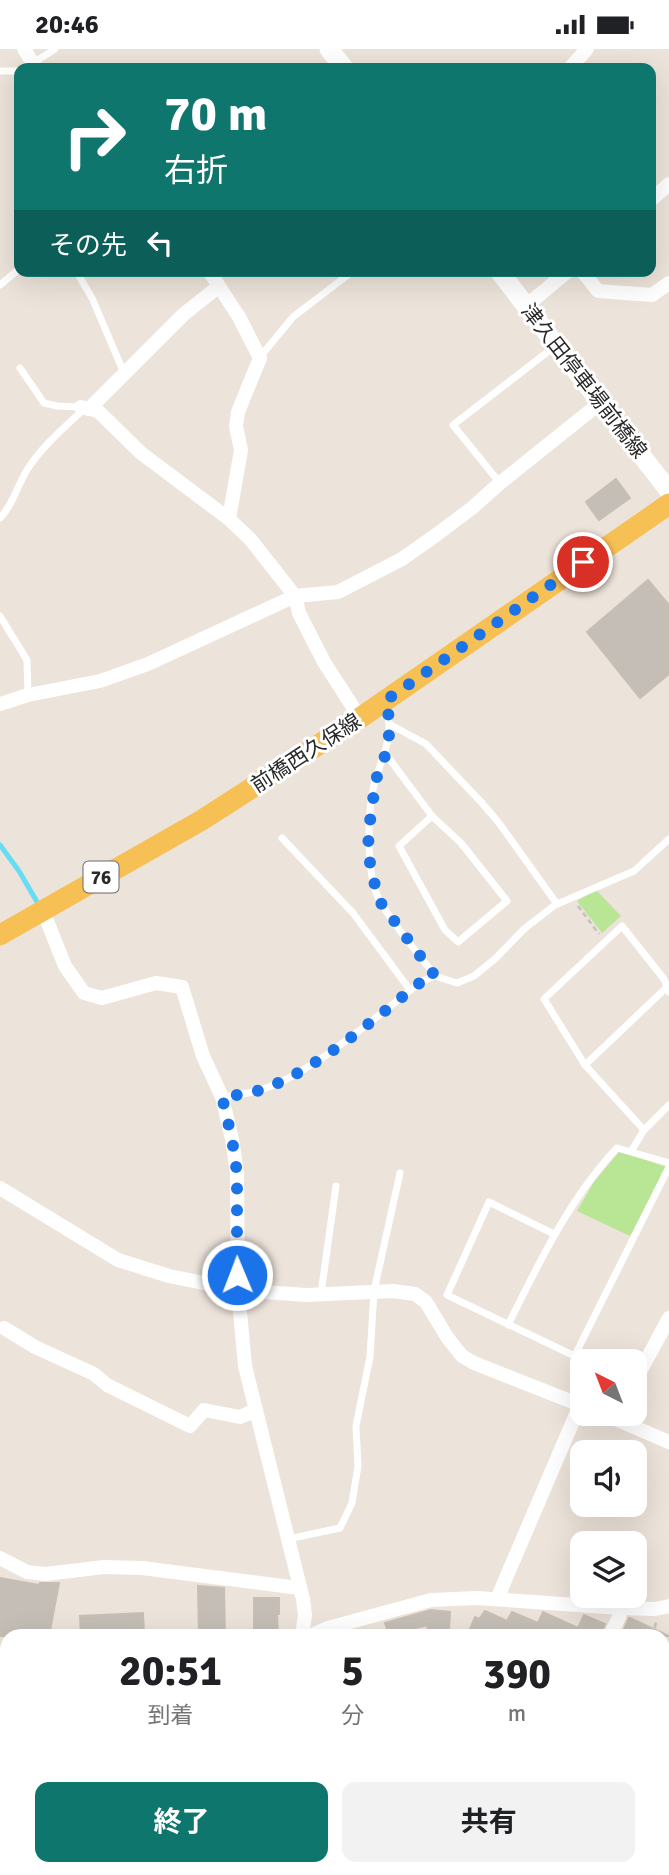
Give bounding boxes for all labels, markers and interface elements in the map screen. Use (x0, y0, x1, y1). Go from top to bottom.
text: 20:46 (35, 9, 99, 41)
text: 70 m (164, 84, 267, 144)
icon: right (49, 91, 140, 182)
text: 右折 (164, 151, 228, 190)
icon: left (141, 224, 179, 262)
text: その先 (49, 230, 127, 262)
street label: 津久田停車場前橋線 (516, 299, 652, 463)
pin (553, 532, 613, 592)
icon: arrive (564, 543, 602, 581)
street label: 前橋西久保線 (246, 708, 366, 798)
road number: 76 (84, 862, 119, 893)
position arrow (200, 1238, 274, 1312)
north arrow (570, 1349, 648, 1426)
map controls (570, 1349, 647, 1608)
button: sound (570, 1440, 647, 1517)
button: layers (570, 1531, 647, 1608)
text: 20:51 (119, 1646, 222, 1697)
text: 5 (341, 1646, 364, 1697)
text: 390 (483, 1649, 551, 1700)
text: m (508, 1699, 526, 1728)
text: 到着 (148, 1701, 194, 1730)
text: 分 (341, 1701, 364, 1730)
button: 終了 (35, 1782, 328, 1862)
button: 共有 (342, 1782, 635, 1862)

